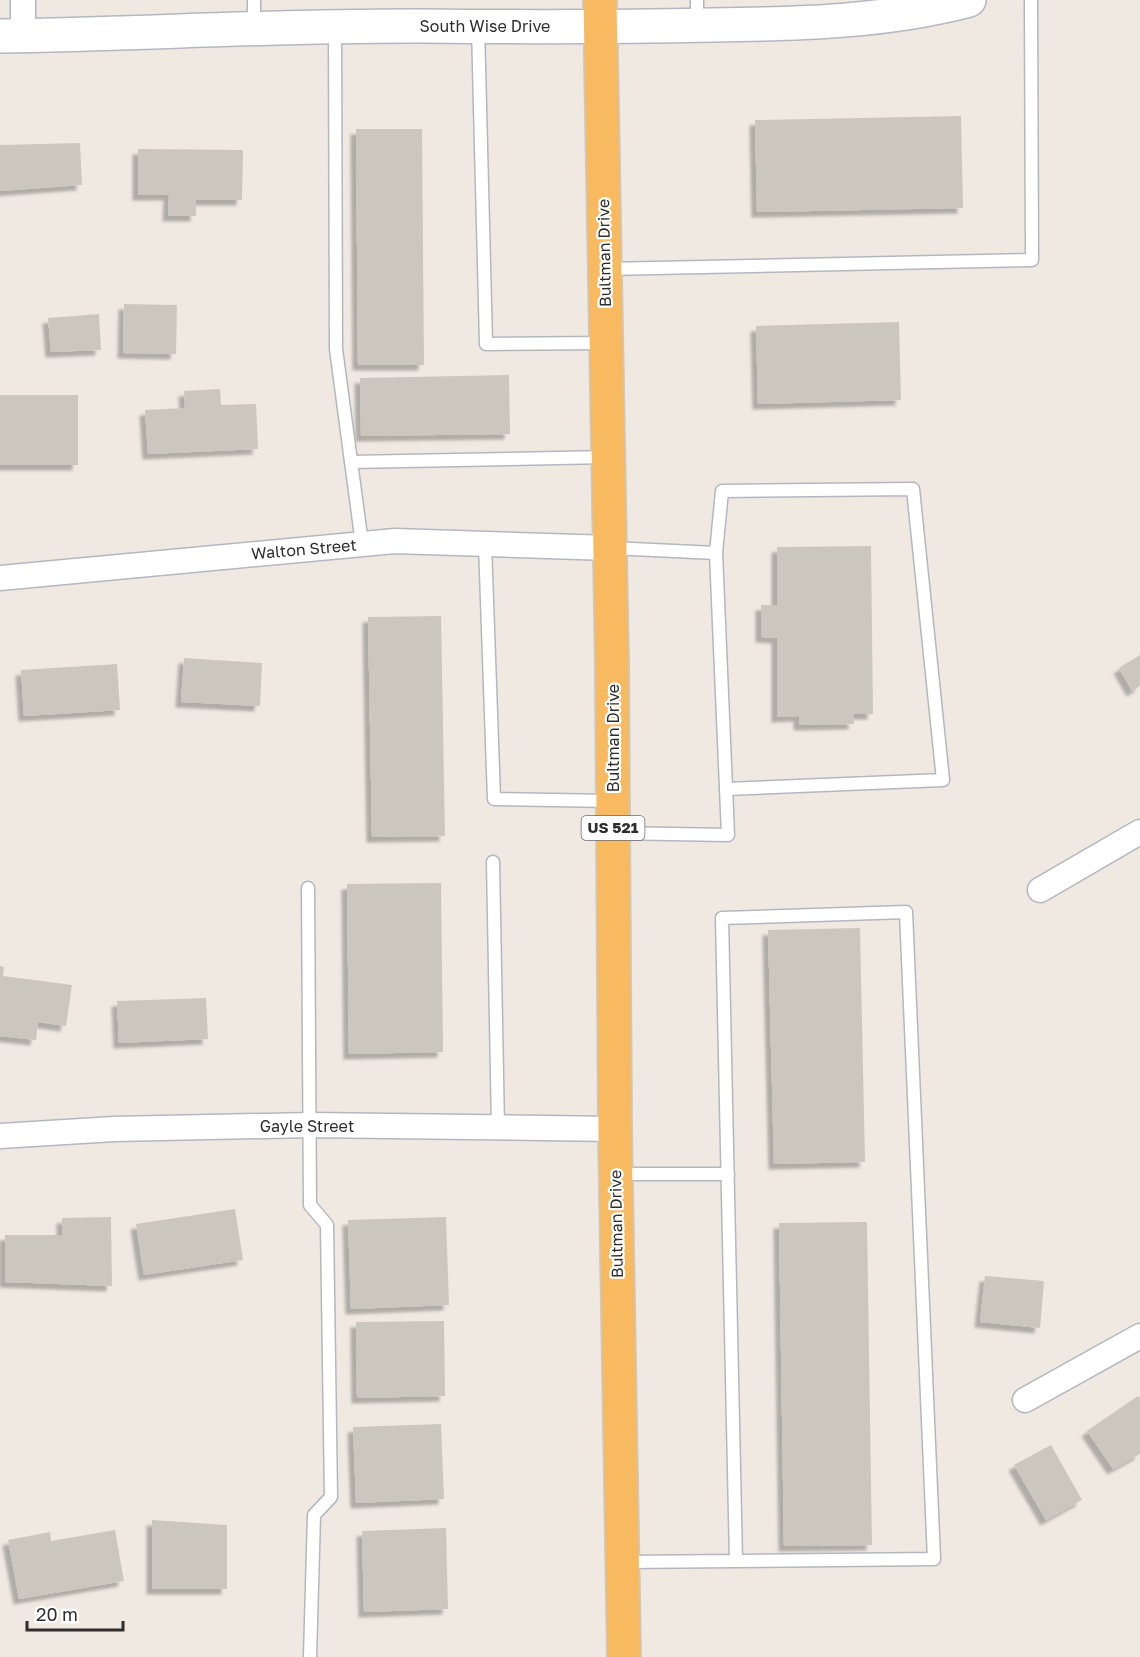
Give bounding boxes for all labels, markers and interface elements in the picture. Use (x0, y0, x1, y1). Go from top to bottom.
street label: South Wise Drive (420, 16, 550, 36)
street label: Bultman Drive (593, 199, 615, 307)
street label: Walton Street (250, 534, 358, 564)
street label: Bultman Drive (603, 684, 623, 792)
road number: US 521 (582, 816, 644, 840)
street label: Gayle Street (260, 1116, 354, 1136)
street label: Bultman Drive (605, 1170, 627, 1278)
scale bar (27, 1594, 123, 1632)
text: 20 m (36, 1603, 78, 1625)

